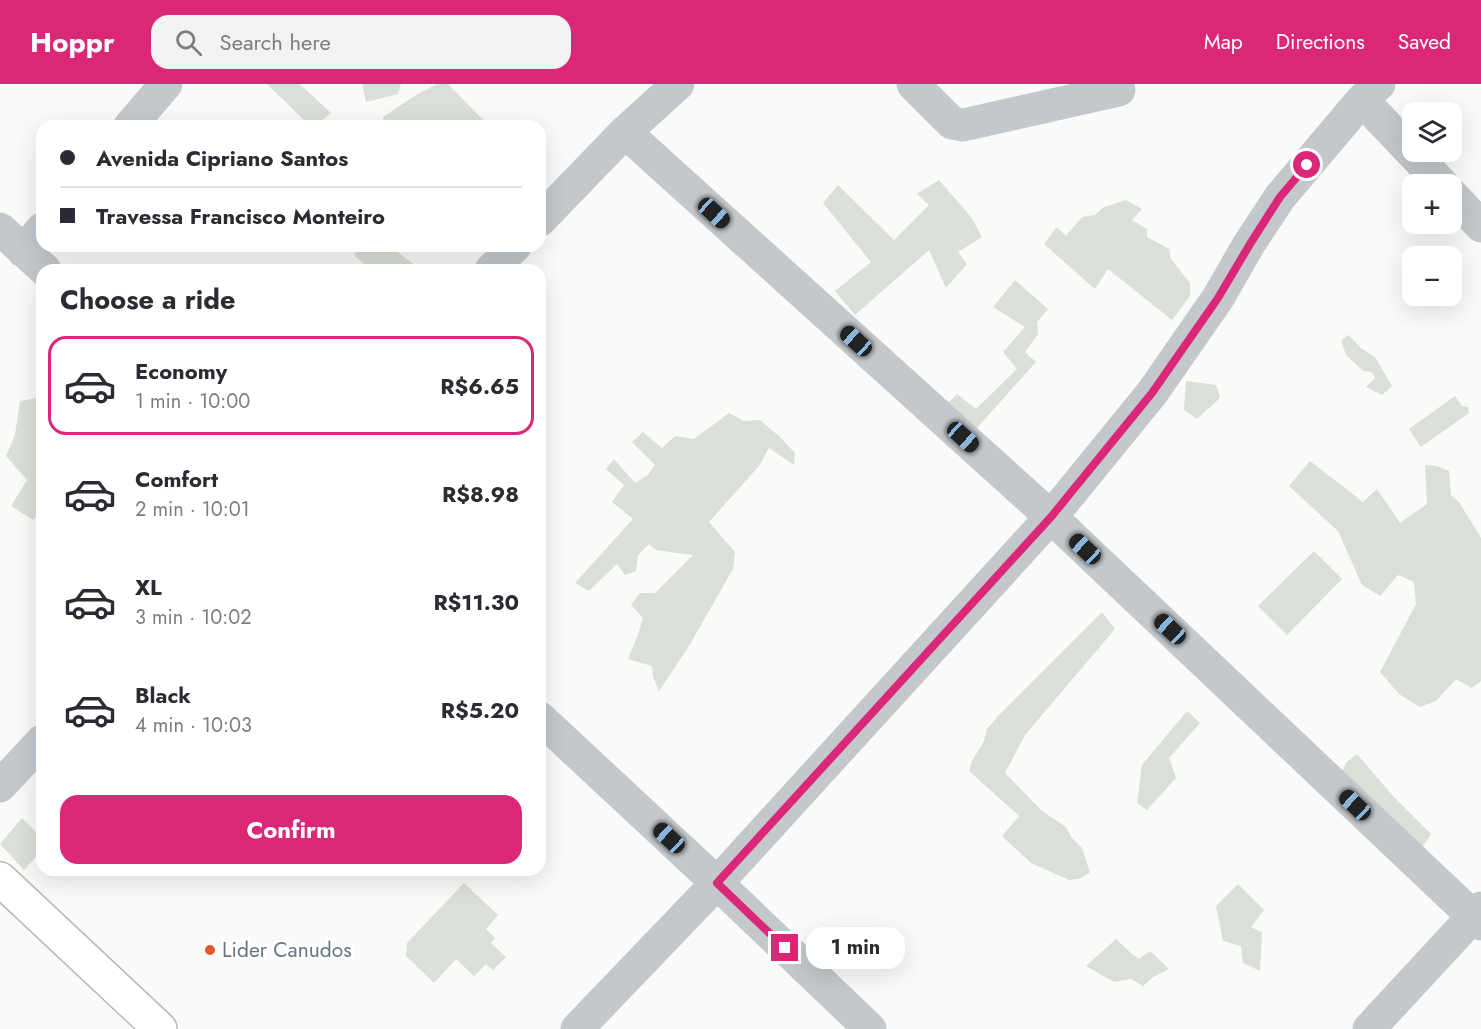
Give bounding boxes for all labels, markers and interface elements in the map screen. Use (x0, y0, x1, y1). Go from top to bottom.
search box (151, 15, 571, 69)
text: Hoppr (30, 22, 115, 63)
icon: search (172, 26, 205, 59)
text: Search here (220, 26, 331, 58)
text: Map (1204, 27, 1243, 57)
text: Directions (1276, 27, 1365, 57)
text: Saved (1398, 27, 1451, 57)
map controls (1402, 102, 1462, 306)
button: layers (1402, 102, 1462, 162)
text: Avenida Cipriano Santos (96, 142, 348, 174)
route start (1293, 151, 1320, 178)
button: + (1402, 174, 1462, 234)
car (695, 194, 733, 232)
text: Travessa Francisco Monteiro (96, 200, 385, 232)
button: − (1402, 246, 1462, 306)
text: Choose a ride (60, 280, 235, 319)
car (837, 322, 875, 360)
text: Economy (135, 355, 227, 387)
icon: car (63, 359, 117, 413)
text: R$6.65 (440, 370, 519, 402)
text: 1 min · 10:00 (135, 387, 250, 416)
car (944, 418, 982, 456)
text: Comfort (135, 463, 218, 495)
icon: car (63, 467, 117, 521)
text: R$8.98 (442, 478, 519, 510)
text: 2 min · 10:01 (135, 495, 250, 524)
car (1066, 530, 1104, 568)
text: XL (135, 571, 162, 603)
icon: car (63, 575, 117, 629)
text: R$11.30 (433, 586, 519, 618)
text: 3 min · 10:02 (135, 603, 252, 632)
car (1151, 610, 1189, 648)
text: Black (135, 679, 191, 711)
icon: car (63, 683, 117, 737)
text: R$5.20 (441, 694, 519, 726)
text: 4 min · 10:03 (135, 711, 252, 740)
car (1336, 786, 1374, 824)
button: Confirm (60, 795, 522, 864)
car (650, 819, 688, 857)
callout: 1 min (806, 927, 905, 969)
text: 1 min (831, 933, 880, 962)
route end (771, 934, 798, 961)
place label: Lider Canudos (222, 935, 352, 965)
marker: Lider Canudos (203, 943, 217, 957)

